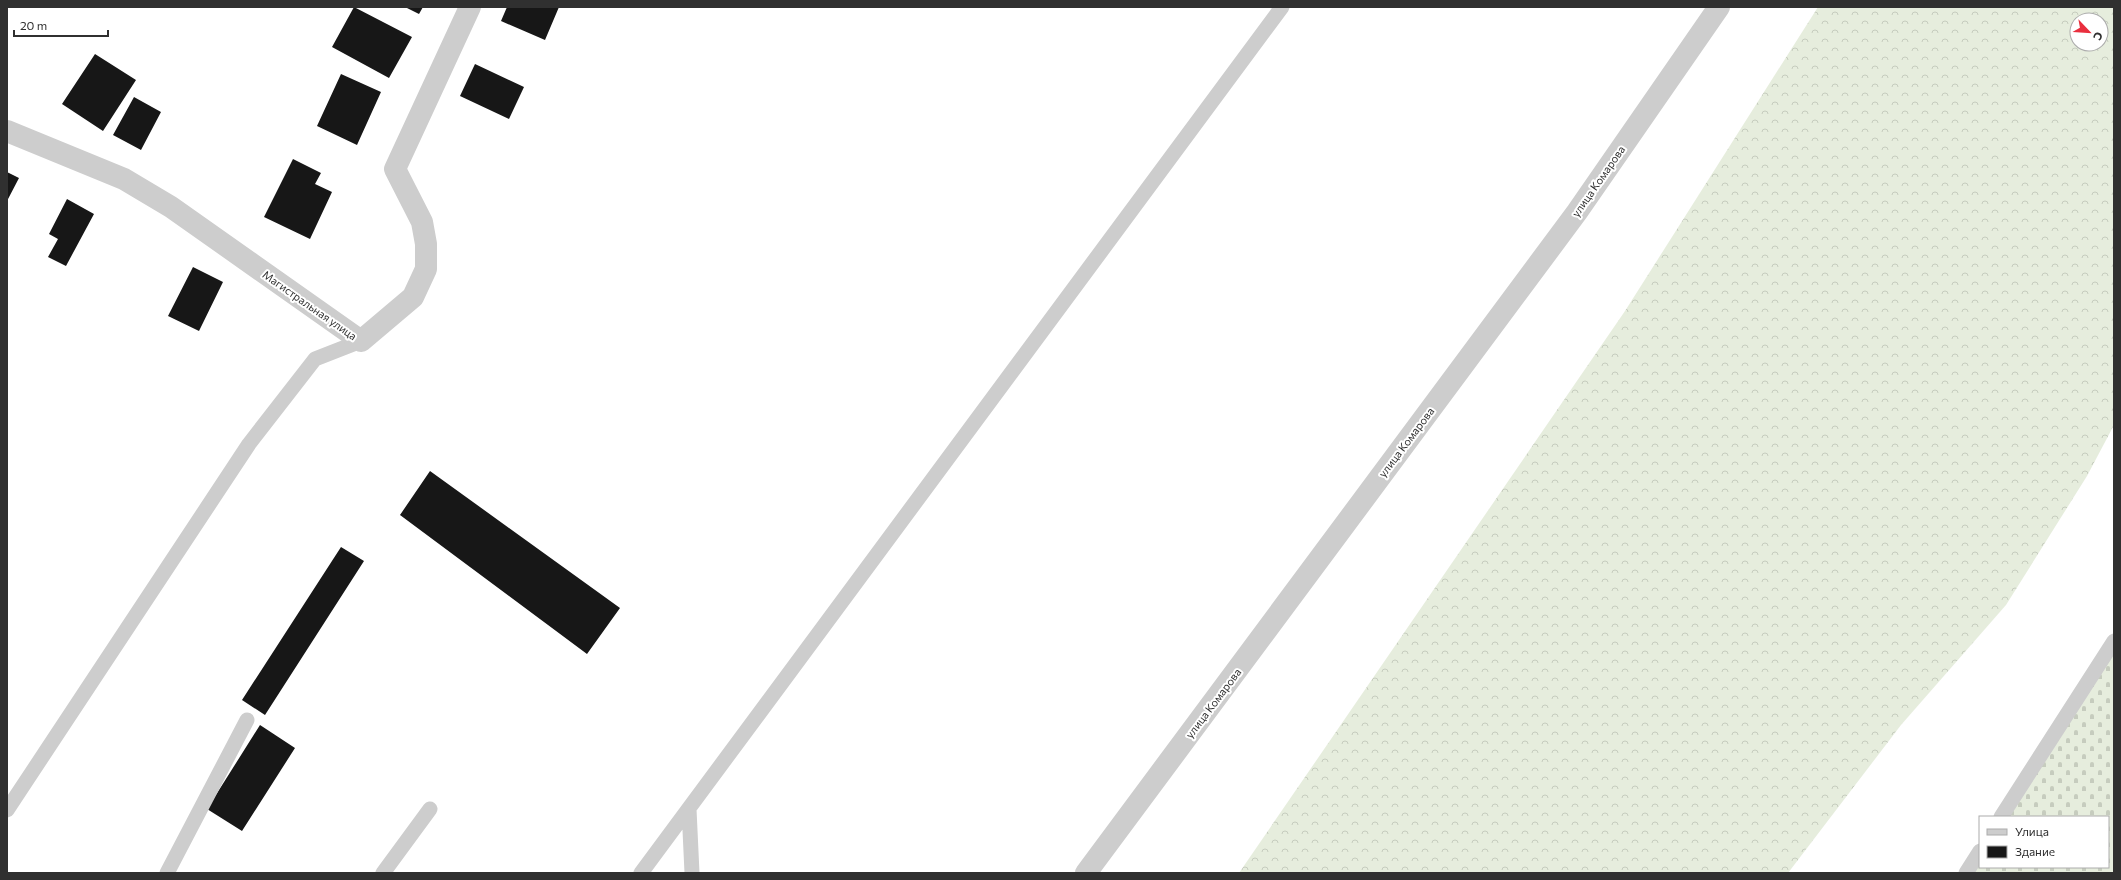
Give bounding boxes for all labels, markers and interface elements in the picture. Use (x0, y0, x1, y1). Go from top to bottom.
scale bar (14, 12, 108, 38)
north arrow (2069, 12, 2109, 52)
text: 20 m (20, 18, 47, 32)
text: С (2091, 30, 2106, 43)
street label: улица Комарова (1569, 143, 1627, 219)
street label: Магистральная улица (260, 268, 360, 342)
street label: улица Комарова (1376, 405, 1436, 479)
street label: улица Комарова (1183, 666, 1243, 740)
legend (1979, 816, 2109, 868)
text: Улица (2015, 824, 2049, 838)
text: Здание (2015, 844, 2055, 858)

